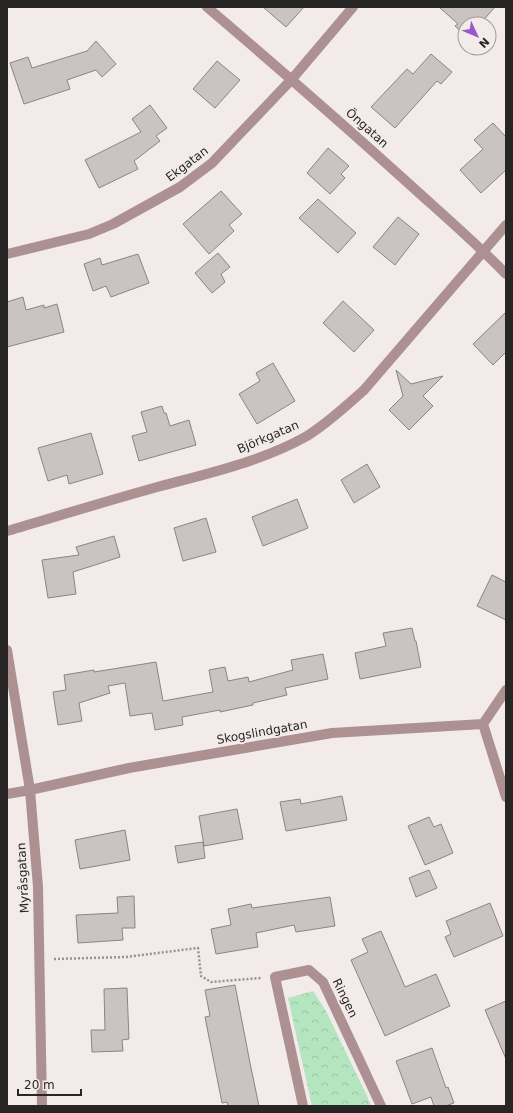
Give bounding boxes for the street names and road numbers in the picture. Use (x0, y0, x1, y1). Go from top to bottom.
street label: Öngatan (343, 104, 392, 150)
street label: Ekgatan (163, 144, 211, 184)
street label: Björkgatan (235, 418, 301, 456)
street label: Skogslindgatan (216, 717, 308, 747)
street label: Myråsgatan (14, 842, 32, 914)
street label: Ringen (330, 976, 360, 1020)

